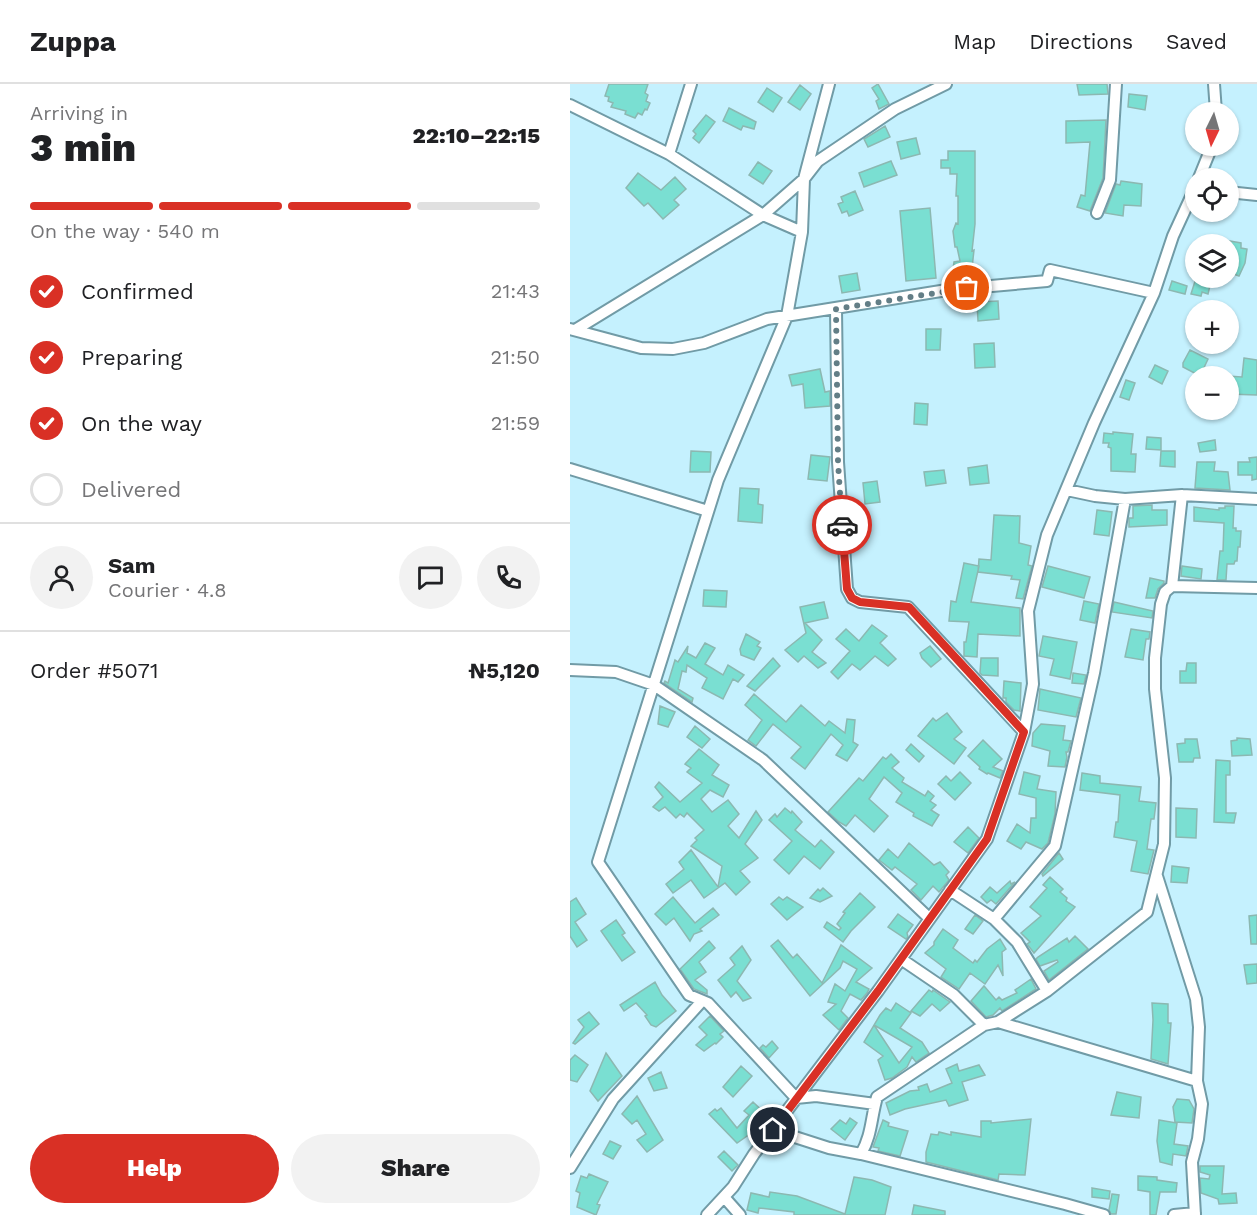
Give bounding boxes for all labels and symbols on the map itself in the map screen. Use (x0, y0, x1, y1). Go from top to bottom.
north arrow (1185, 102, 1239, 156)
pin (941, 262, 992, 313)
courier (812, 495, 872, 555)
pin (747, 1104, 798, 1155)

